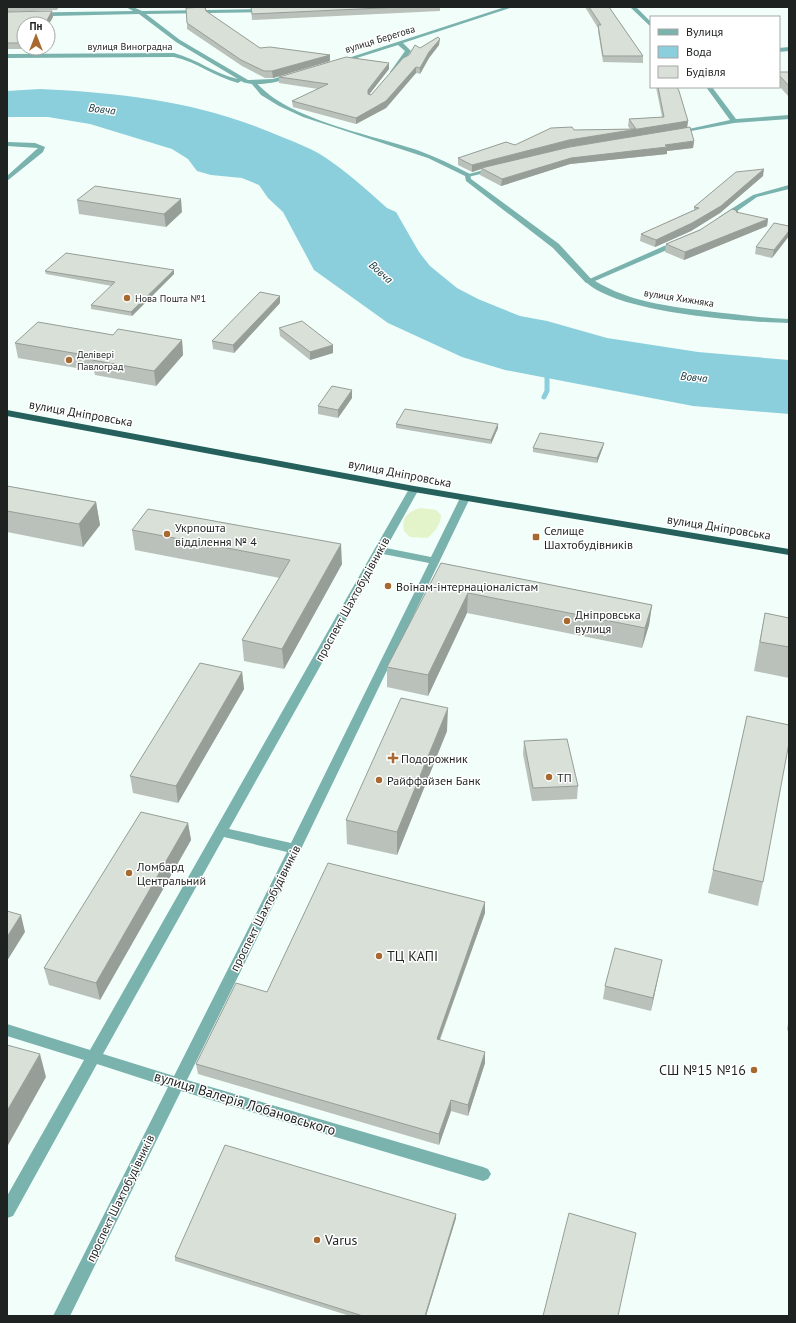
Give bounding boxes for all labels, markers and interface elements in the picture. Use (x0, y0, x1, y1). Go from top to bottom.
north arrow (16, 16, 56, 56)
legend (650, 16, 780, 88)
text: Пн (30, 19, 43, 33)
street label: вулиця Берегова (343, 22, 417, 56)
text: Вулиця (686, 24, 723, 39)
street label: вулиця Виноградна (88, 40, 172, 53)
text: Вода (686, 44, 712, 59)
text: Будівля (686, 64, 725, 79)
water label: Вовча (88, 100, 117, 118)
water label: Вовча (366, 258, 396, 287)
street label: вулиця Хижняка (643, 286, 715, 310)
place label: Нова Пошта №1 (135, 292, 206, 305)
marker: Нова Пошта №1 (122, 293, 132, 303)
place label: Делівері Павлоград (77, 348, 124, 373)
marker: Делівері Павлоград (64, 355, 74, 365)
water label: Вовча (680, 369, 709, 385)
street label: вулиця Дніпровська (28, 397, 134, 429)
street label: вулиця Дніпровська (347, 456, 453, 490)
street label: вулиця Дніпровська (666, 511, 772, 543)
place label: Укрпошта відділення № 4 (175, 520, 257, 549)
place label: Селище Шахтобудівників (544, 523, 633, 552)
marker: Укрпошта відділення № 4 (162, 529, 172, 539)
marker: Селище Шахтобудівників (531, 532, 541, 542)
street label: проспект Шахтобудівників (312, 534, 392, 664)
place label: Воїнам-інтернаціоналістам (396, 579, 538, 594)
marker: Воїнам-інтернаціоналістам (383, 581, 393, 591)
place label: Дніпровська вулиця (575, 607, 641, 636)
marker: Дніпровська вулиця (562, 616, 572, 626)
place label: Подорожник (401, 751, 468, 766)
marker: Подорожник (388, 753, 398, 763)
place label: ТП (557, 770, 572, 785)
marker: ТП (544, 772, 554, 782)
place label: Райффайзен Банк (387, 773, 481, 788)
marker: Райффайзен Банк (374, 775, 384, 785)
street label: проспект Шахтобудівників (227, 842, 303, 974)
place label: Ломбард Центральний (136, 859, 206, 888)
marker: Ломбард Центральний (124, 868, 134, 878)
place label: ТЦ КАПІ (387, 947, 438, 965)
marker: ТЦ КАПІ (374, 951, 384, 961)
place label: СШ №15 №16 (659, 1061, 746, 1079)
marker: СШ №15 №16 (749, 1065, 759, 1075)
street label: вулиця Валерія Лобановського (152, 1067, 338, 1139)
street label: проспект Шахтобудівників (83, 1132, 157, 1264)
place label: Varus (324, 1231, 358, 1249)
marker: Varus (312, 1235, 322, 1245)

